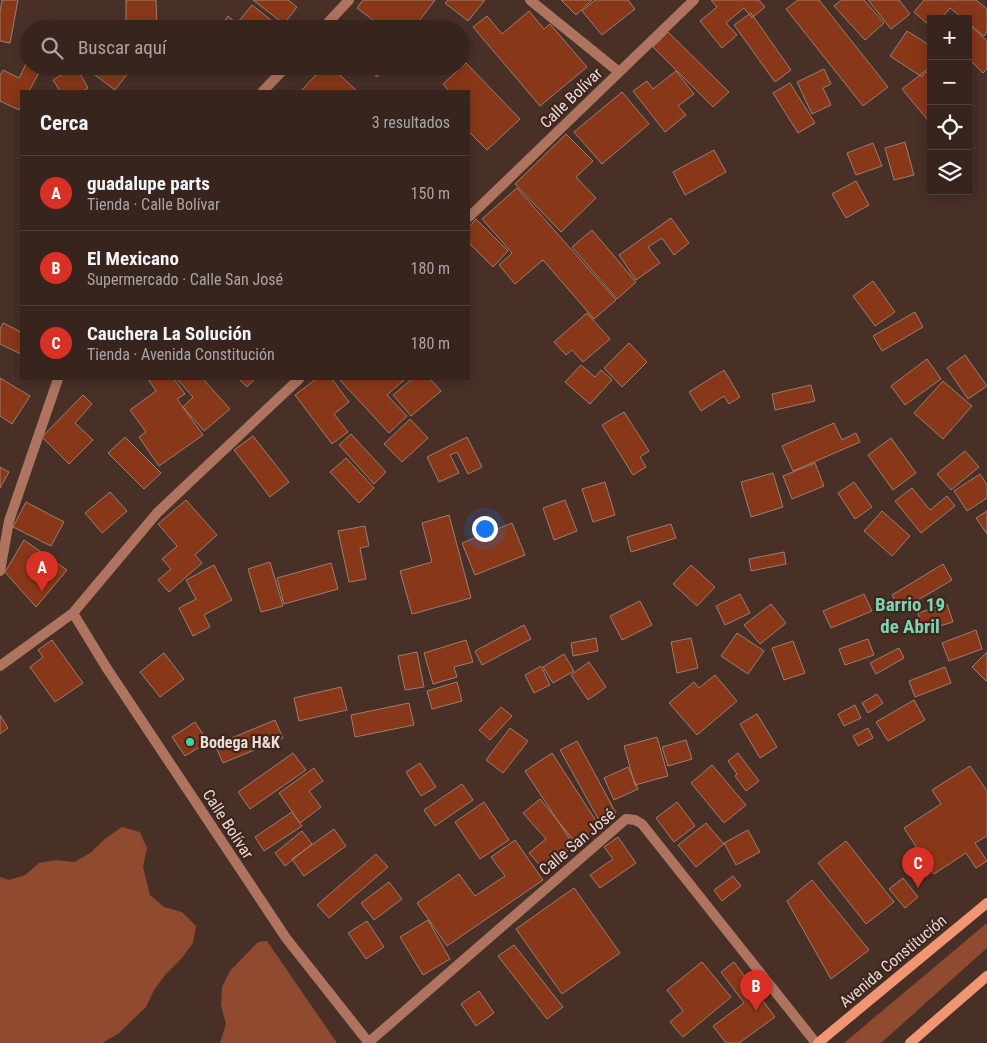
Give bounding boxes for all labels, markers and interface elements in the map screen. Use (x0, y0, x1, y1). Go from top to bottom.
map controls (927, 15, 972, 195)
button: + (927, 15, 972, 60)
search box (20, 20, 470, 75)
icon: search (38, 34, 66, 62)
text: Buscar aquí (78, 36, 167, 59)
button: − (927, 60, 972, 105)
street label: Calle Bolívar (536, 64, 606, 132)
button: locate (927, 105, 972, 150)
text: Cerca (40, 111, 88, 135)
text: 3 resultados (372, 113, 450, 132)
button: layers (927, 150, 972, 195)
text: guadalupe parts (87, 172, 210, 195)
text: A (51, 184, 61, 203)
text: 150 m (411, 184, 450, 203)
text: Tienda · Calle Bolívar (87, 195, 220, 214)
text: El Mexicano (87, 247, 179, 270)
text: B (52, 259, 60, 278)
text: 180 m (411, 259, 450, 278)
text: Supermercado · Calle San José (87, 270, 283, 289)
text: Cauchera La Solución (87, 322, 251, 345)
text: C (51, 334, 61, 353)
text: 180 m (411, 334, 450, 353)
text: Tienda · Avenida Constitución (87, 345, 275, 364)
your location (472, 516, 498, 542)
pin: A (26, 551, 58, 592)
district label: Barrio 19 de Abril (875, 593, 945, 638)
place label: Bodega H&K (200, 733, 280, 752)
marker: Bodega H&K (184, 736, 196, 748)
street label: Calle Bolívar (199, 786, 257, 862)
street label: Calle San José (535, 805, 619, 879)
pin: C (902, 847, 934, 888)
street label: Avenida Constitución (836, 911, 950, 1011)
pin: B (740, 970, 772, 1011)

